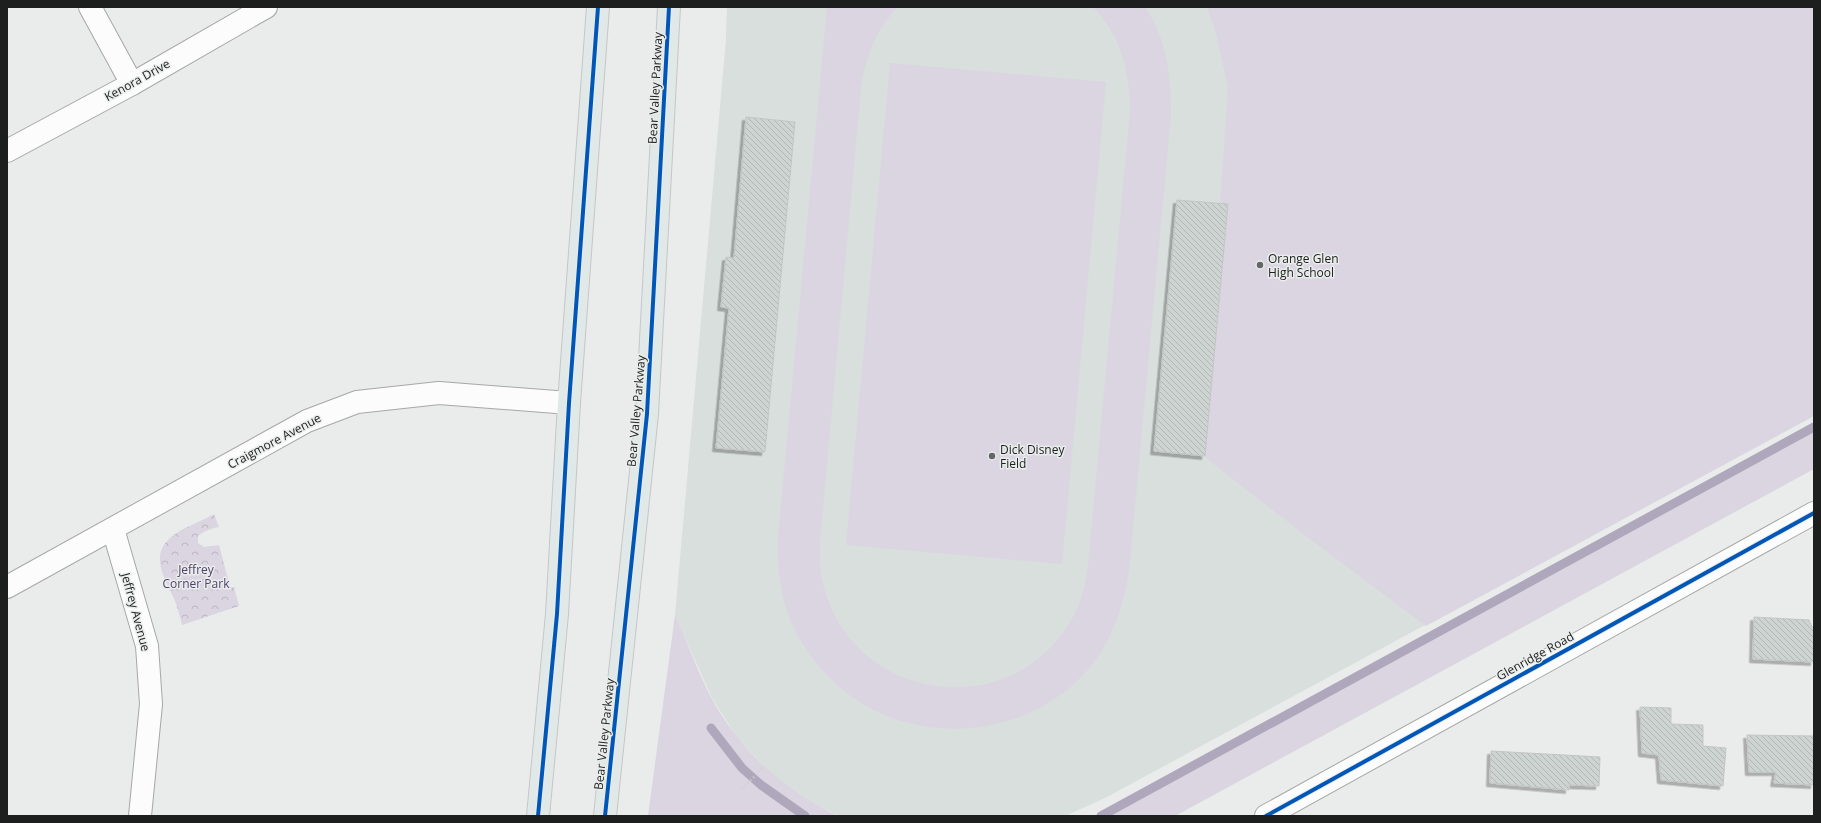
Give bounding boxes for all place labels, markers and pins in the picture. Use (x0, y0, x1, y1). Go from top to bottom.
place label: Orange Glen High School (1268, 250, 1339, 281)
marker: Orange Glen High School (1255, 260, 1265, 270)
place label: Dick Disney Field (1000, 441, 1065, 472)
marker: Dick Disney Field (987, 451, 997, 461)

